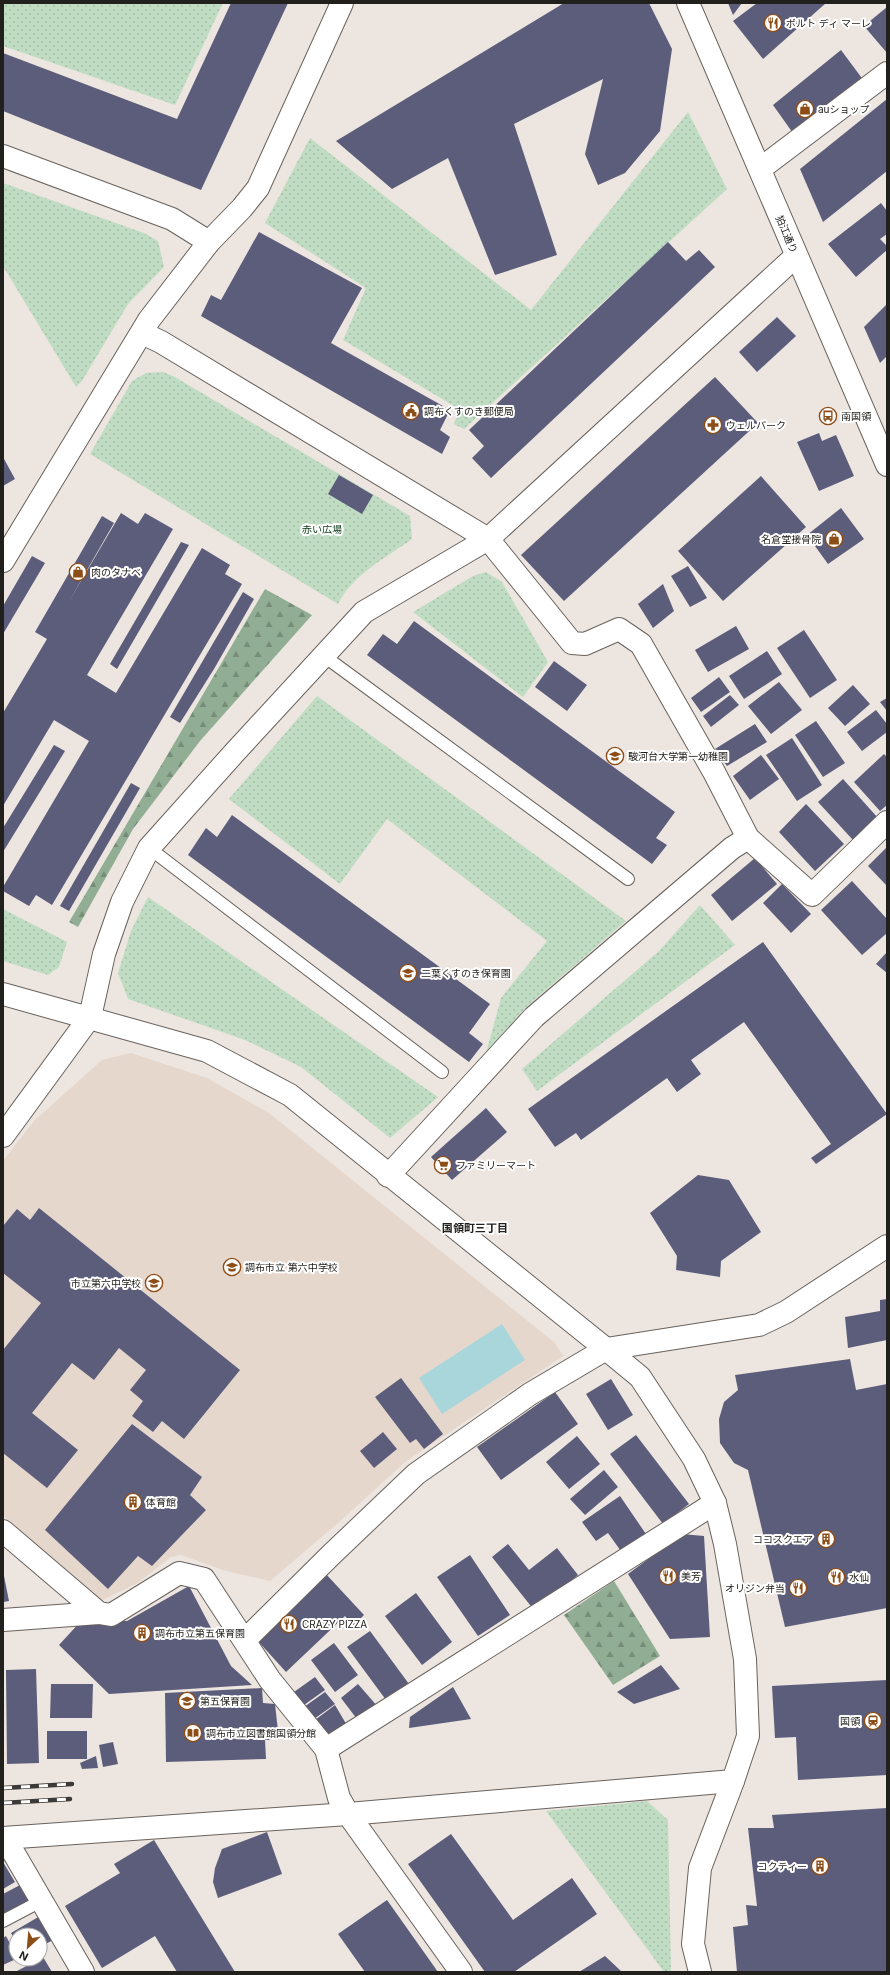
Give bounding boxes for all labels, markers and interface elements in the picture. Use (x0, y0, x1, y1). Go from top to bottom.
restaurant icon: ボルト ディ マーレ (763, 13, 783, 33)
place label: ボルト ディ マーレ (786, 17, 871, 29)
shop icon: auショップ (795, 99, 815, 119)
place label: auショップ (818, 103, 870, 115)
street label: 狛江通り (774, 213, 800, 255)
public building icon: 調布くすのき郵便局 (401, 401, 421, 421)
place label: 調布くすのき郵便局 (424, 405, 514, 417)
bus stop icon: 南国領 (818, 406, 838, 426)
place label: 南国領 (841, 410, 872, 422)
pharmacy icon: ウェルパーク (703, 415, 723, 435)
place label: ウェルパーク (726, 419, 786, 431)
park label: 赤い広場 (302, 523, 342, 535)
shop icon: 名倉堂接骨院 (824, 529, 844, 549)
place label: 名倉堂接骨院 (761, 533, 821, 545)
shop icon: 肉のタナベ (68, 562, 88, 582)
place label: 肉のタナベ (91, 566, 141, 578)
school or university icon: 駿河台大学第一幼稚園 (605, 746, 625, 766)
place label: 駿河台大学第一幼稚園 (628, 750, 728, 762)
school or university icon: 二葉くすのき保育園 (398, 963, 418, 983)
place label: 二葉くすのき保育園 (421, 967, 511, 979)
supermarket icon: ファミリーマート (433, 1155, 453, 1175)
place label: ファミリーマート (456, 1159, 536, 1171)
district label: 国領町三丁目 (442, 1221, 508, 1235)
school or university icon: 調布市立 第六中学校 (222, 1257, 242, 1277)
place label: 調布市立 第六中学校 (245, 1261, 338, 1273)
school or university icon: 市立第六中学校 (144, 1273, 164, 1293)
place label: 市立第六中学校 (71, 1277, 141, 1289)
building icon: 体育館 (123, 1492, 143, 1512)
place label: 体育館 (146, 1496, 176, 1508)
building icon: ココスクエア (816, 1529, 836, 1549)
place label: ココスクエア (753, 1533, 813, 1545)
restaurant icon: 美芳 (658, 1566, 678, 1586)
restaurant icon: 水仙 (826, 1567, 846, 1587)
place label: 美芳 (681, 1570, 701, 1582)
place label: 水仙 (849, 1571, 869, 1583)
restaurant icon: オリジン弁当 (788, 1578, 808, 1598)
place label: オリジン弁当 (725, 1582, 785, 1594)
restaurant icon: CRAZY PIZZA (279, 1614, 299, 1634)
place label: CRAZY PIZZA (302, 1618, 367, 1630)
building icon: 調布市立第五保育園 (132, 1623, 152, 1643)
place label: 調布市立第五保育園 (155, 1627, 245, 1639)
school or university icon: 第五保育園 (177, 1691, 197, 1711)
place label: 第五保育園 (200, 1695, 250, 1707)
station icon: 国領 (863, 1711, 883, 1731)
place label: 国領 (840, 1715, 861, 1727)
library icon: 調布市立図書館国領分館 (183, 1723, 203, 1743)
place label: 調布市立図書館国領分館 (206, 1727, 316, 1739)
building icon: コクティー (810, 1856, 830, 1876)
place label: コクティー (758, 1860, 807, 1872)
north arrow (8, 1927, 48, 1967)
text: N (17, 1948, 30, 1964)

